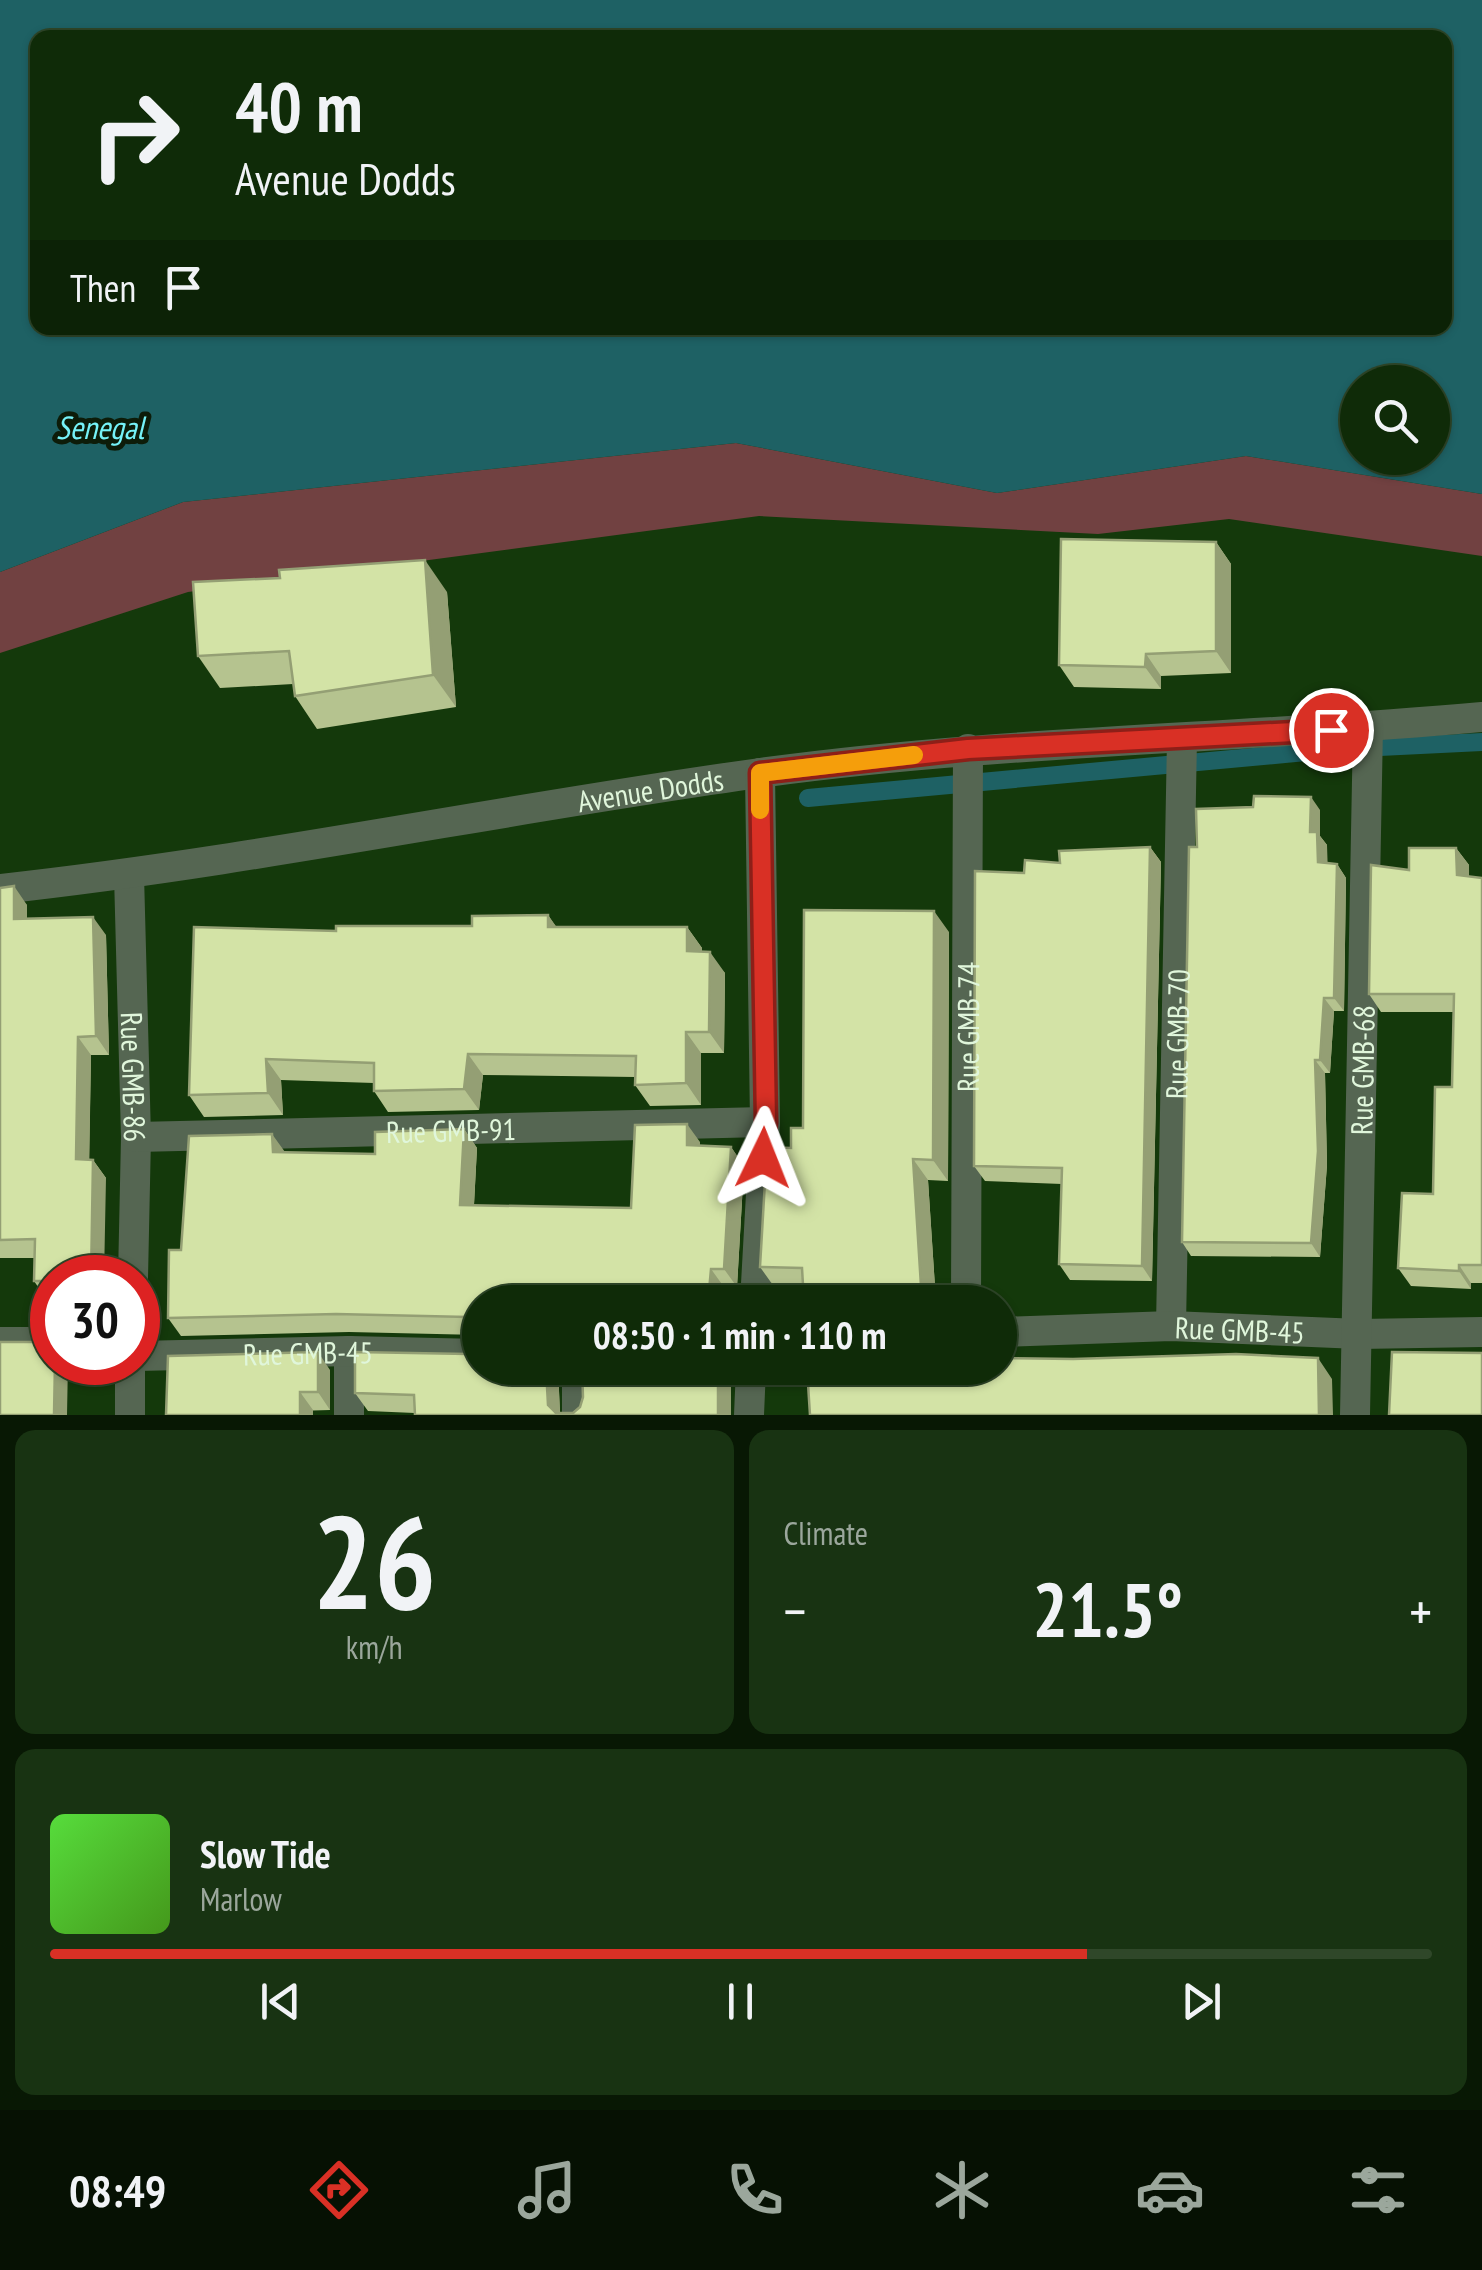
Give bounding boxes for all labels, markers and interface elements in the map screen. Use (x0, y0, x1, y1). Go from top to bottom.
text: 40 m (235, 61, 363, 151)
icon: right (70, 70, 200, 200)
text: Avenue Dodds (235, 149, 456, 207)
icon: arrive (156, 260, 211, 315)
text: Then (70, 263, 136, 312)
map controls (1340, 365, 1450, 475)
button: search (1340, 365, 1450, 475)
water label: Senegal (56, 406, 147, 448)
pin (1289, 688, 1374, 773)
icon: arrive (1304, 703, 1359, 758)
street label: Avenue Dodds (575, 759, 726, 820)
street label: Rue GMB-74 (947, 962, 987, 1092)
street label: Rue GMB-70 (1156, 969, 1197, 1099)
street label: Rue GMB-68 (1341, 1005, 1382, 1135)
street label: Rue GMB-86 (113, 1011, 156, 1142)
position arrow (711, 1106, 815, 1210)
street label: Rue GMB-91 (385, 1108, 516, 1151)
speed limit sign: 30 (30, 1255, 160, 1385)
street label: Rue GMB-45 (1174, 1307, 1306, 1351)
text: 08:50 · 1 min · 110 m (593, 1310, 886, 1359)
street label: Rue GMB-45 (243, 1331, 373, 1373)
text: 26 (312, 1477, 436, 1645)
text: Climate (784, 1512, 868, 1554)
text: 21.5° (1032, 1561, 1183, 1658)
text: − (784, 1575, 806, 1646)
text: + (1409, 1575, 1432, 1646)
text: km/h (346, 1626, 403, 1668)
text: Slow Tide (200, 1829, 331, 1878)
text: Marlow (200, 1878, 282, 1920)
icon: previous (253, 1974, 308, 2029)
icon: pause (713, 1974, 768, 2029)
icon: next (1174, 1974, 1229, 2029)
icon: directions (304, 2155, 374, 2225)
icon: music (512, 2155, 582, 2225)
icon: phone (720, 2155, 790, 2225)
icon: climate (927, 2155, 997, 2225)
icon: car (1135, 2155, 1205, 2225)
icon: filters (1343, 2155, 1413, 2225)
text: 08:49 (69, 2161, 166, 2219)

